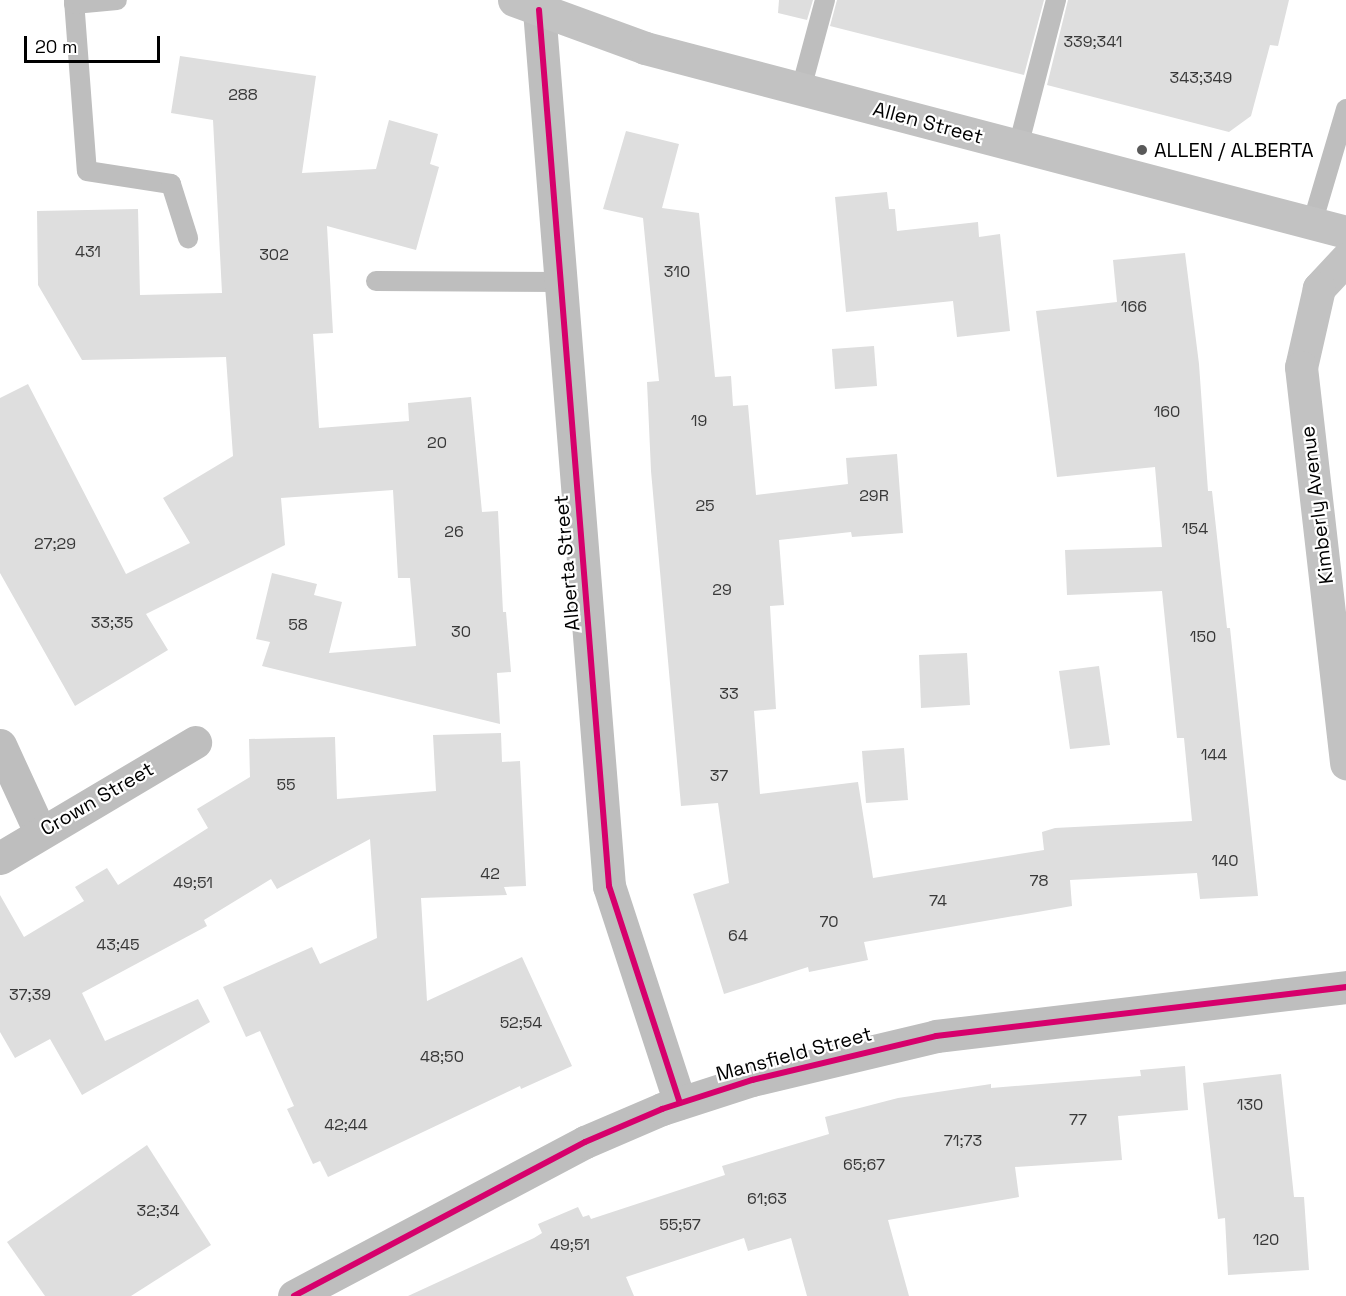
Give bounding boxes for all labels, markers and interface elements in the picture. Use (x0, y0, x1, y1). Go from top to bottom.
scale bar (27, 24, 164, 62)
house number: 339;341 (1063, 32, 1123, 52)
text: 20 m (35, 35, 78, 58)
house number: 343;349 (1170, 68, 1232, 88)
house number: 288 (228, 85, 258, 105)
street label: Allen Street (870, 97, 986, 149)
place label: ALLEN / ALBERTA (1154, 138, 1314, 162)
marker: ALLEN / ALBERTA (1135, 143, 1149, 157)
house number: 431 (75, 242, 101, 262)
house number: 302 (259, 245, 289, 265)
house number: 310 (664, 262, 690, 282)
house number: 166 (1121, 297, 1147, 317)
house number: 160 (1154, 402, 1180, 422)
house number: 19 (691, 411, 707, 431)
street label: Kimberly Avenue (1295, 424, 1339, 586)
house number: 20 (427, 433, 447, 453)
house number: 29R (859, 486, 889, 506)
street label: Alberta Street (549, 494, 585, 632)
house number: 25 (695, 496, 715, 516)
house number: 154 (1182, 519, 1208, 539)
house number: 26 (444, 522, 464, 542)
house number: 27;29 (34, 534, 76, 554)
house number: 29 (712, 580, 732, 600)
house number: 33;35 (91, 613, 133, 633)
house number: 58 (288, 615, 308, 635)
house number: 30 (451, 622, 471, 642)
house number: 150 (1190, 627, 1216, 647)
house number: 33 (719, 684, 739, 704)
house number: 144 (1201, 745, 1227, 765)
street label: Crown Street (36, 757, 158, 841)
house number: 37 (710, 766, 728, 786)
house number: 55 (276, 775, 296, 795)
house number: 140 (1212, 851, 1238, 871)
house number: 42 (480, 864, 500, 884)
house number: 78 (1030, 871, 1048, 891)
house number: 49;51 (173, 873, 213, 893)
house number: 74 (929, 891, 947, 911)
house number: 70 (819, 912, 839, 932)
house number: 64 (728, 926, 748, 946)
house number: 43;45 (96, 935, 140, 955)
house number: 37;39 (9, 985, 51, 1005)
house number: 52;54 (500, 1013, 542, 1033)
street label: Mansfield Street (713, 1022, 875, 1086)
house number: 48;50 (420, 1047, 464, 1067)
house number: 130 (1237, 1095, 1263, 1115)
house number: 77 (1069, 1110, 1087, 1130)
house number: 42;44 (324, 1115, 368, 1135)
house number: 71;73 (944, 1131, 982, 1151)
house number: 65;67 (843, 1155, 885, 1175)
house number: 61;63 (747, 1189, 787, 1209)
house number: 32;34 (136, 1201, 180, 1221)
house number: 55;57 (659, 1215, 701, 1235)
house number: 120 (1253, 1230, 1279, 1250)
house number: 49;51 (550, 1235, 590, 1255)

